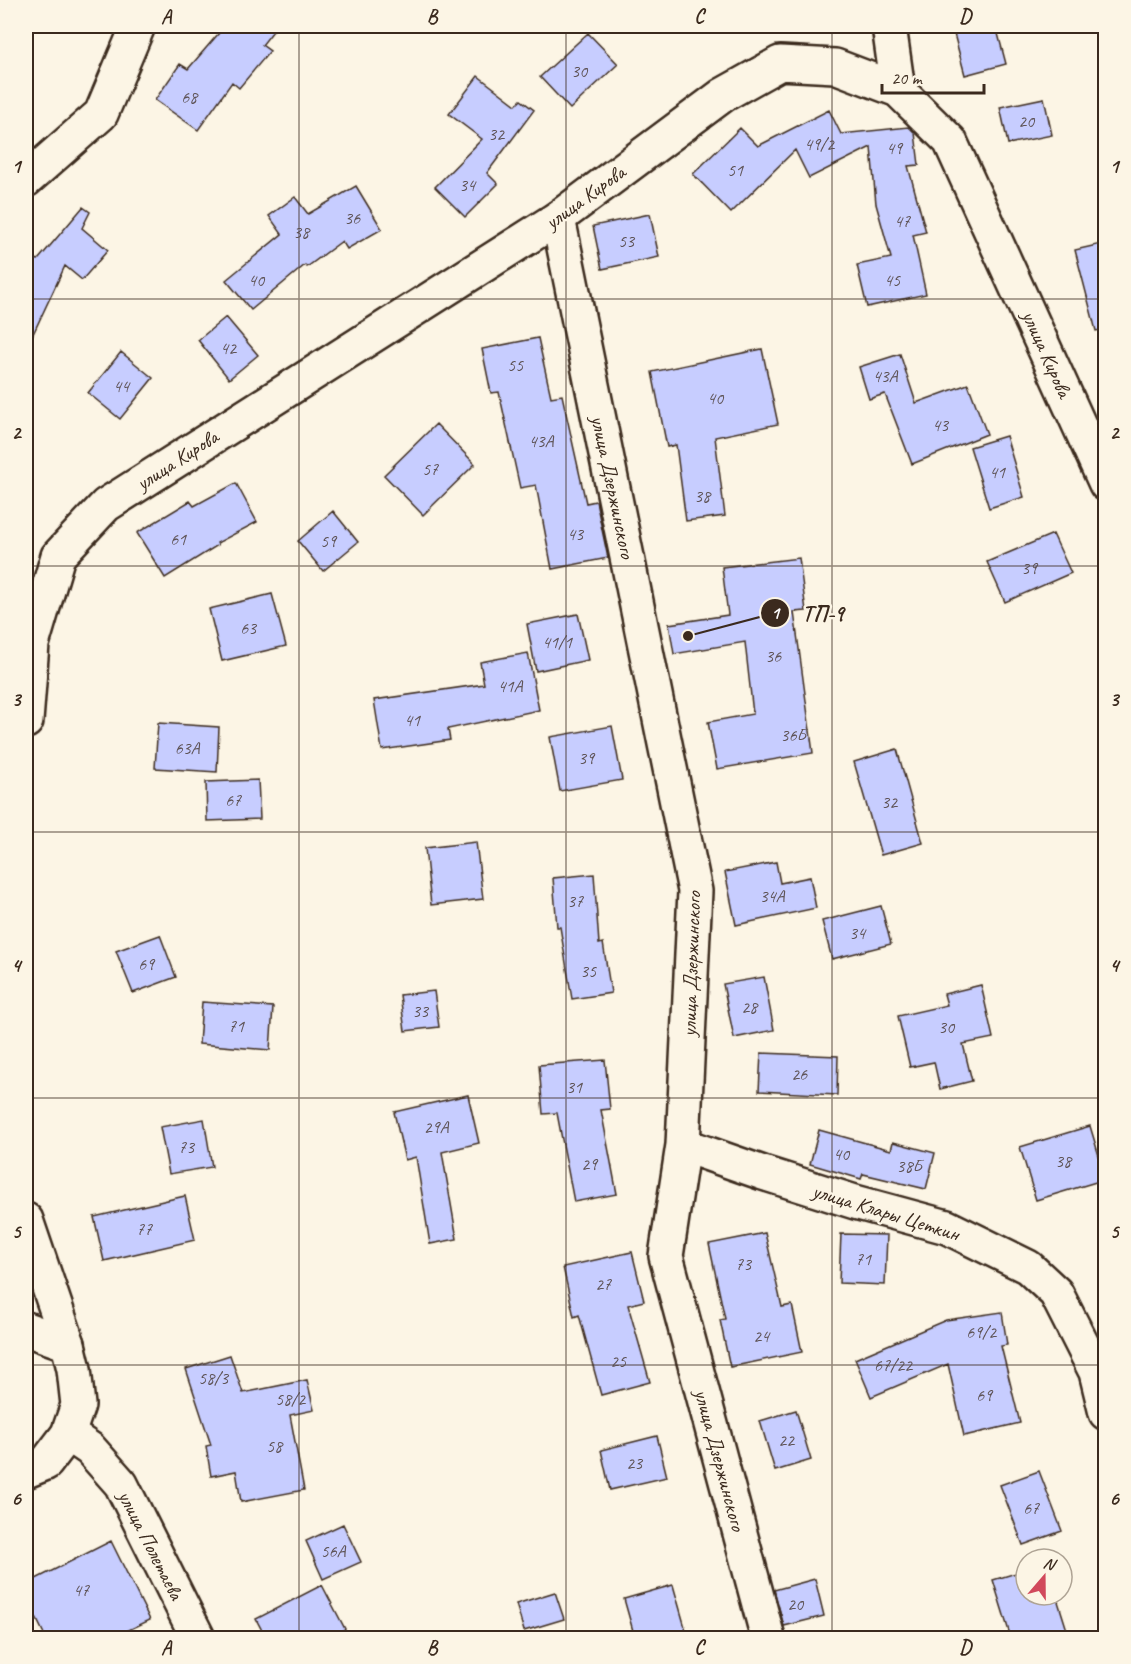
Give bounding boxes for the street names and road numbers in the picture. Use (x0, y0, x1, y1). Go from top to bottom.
street label: улица Кирова (538, 158, 632, 236)
street label: улица Кирова (1015, 305, 1079, 404)
street label: улица Дзержинского (585, 411, 641, 562)
street label: улица Кирова (129, 423, 225, 497)
street label: улица Дзержинского (675, 889, 707, 1039)
street label: улица Клары Цеткин (808, 1177, 964, 1247)
street label: улица Дзержинского (688, 1384, 752, 1535)
street label: улица Полетаева (111, 1484, 190, 1605)

